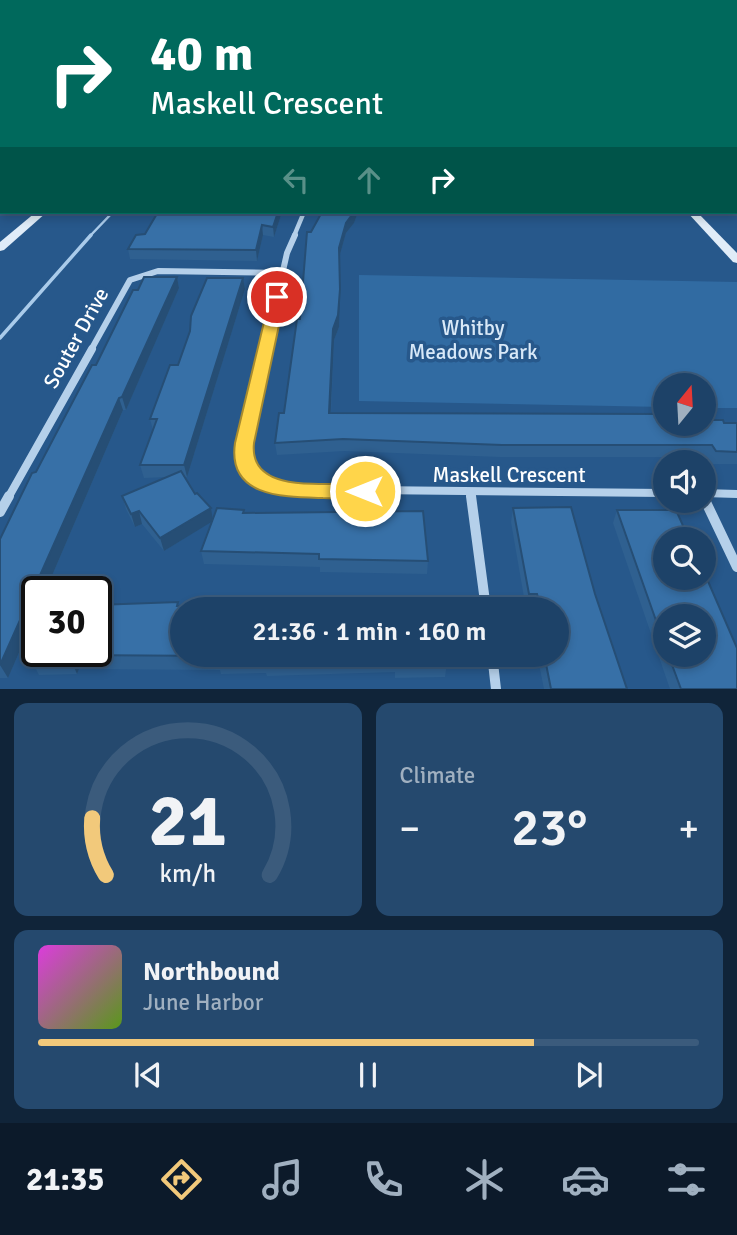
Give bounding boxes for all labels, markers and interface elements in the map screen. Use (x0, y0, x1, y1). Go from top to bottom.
text: 40 m (150, 24, 253, 84)
icon: right (35, 28, 126, 119)
text: Maskell Crescent (150, 84, 383, 123)
icon: left (277, 161, 315, 199)
icon: ahead (350, 161, 388, 199)
icon: right (423, 161, 461, 199)
pin (247, 267, 307, 327)
icon: arrive (258, 278, 296, 316)
street label: Souter Drive (38, 283, 114, 393)
park label: Whitby Meadows Park (408, 315, 538, 365)
north arrow (653, 373, 716, 436)
map controls (653, 373, 716, 667)
button: sound (653, 450, 716, 513)
position arrow (328, 454, 402, 528)
street label: Maskell Crescent (433, 462, 585, 488)
button: search (653, 527, 716, 590)
speed limit sign: 30 (21, 576, 112, 667)
button: layers (653, 604, 716, 667)
text: 21:36 · 1 min · 160 m (253, 616, 486, 648)
text: Climate (400, 761, 475, 790)
text: 21 (148, 778, 227, 867)
text: 23° (511, 796, 587, 860)
text: − (400, 805, 420, 852)
text: + (678, 805, 699, 852)
text: km/h (159, 858, 216, 889)
text: Northbound (143, 956, 280, 988)
text: June Harbor (143, 988, 263, 1017)
icon: previous (129, 1056, 167, 1094)
icon: pause (349, 1056, 387, 1094)
icon: next (570, 1056, 608, 1094)
icon: directions (157, 1155, 206, 1204)
icon: music (258, 1155, 307, 1204)
icon: phone (359, 1155, 408, 1204)
icon: climate (460, 1155, 509, 1204)
icon: car (561, 1155, 610, 1204)
icon: filters (662, 1155, 711, 1204)
text: 21:35 (26, 1160, 105, 1199)

